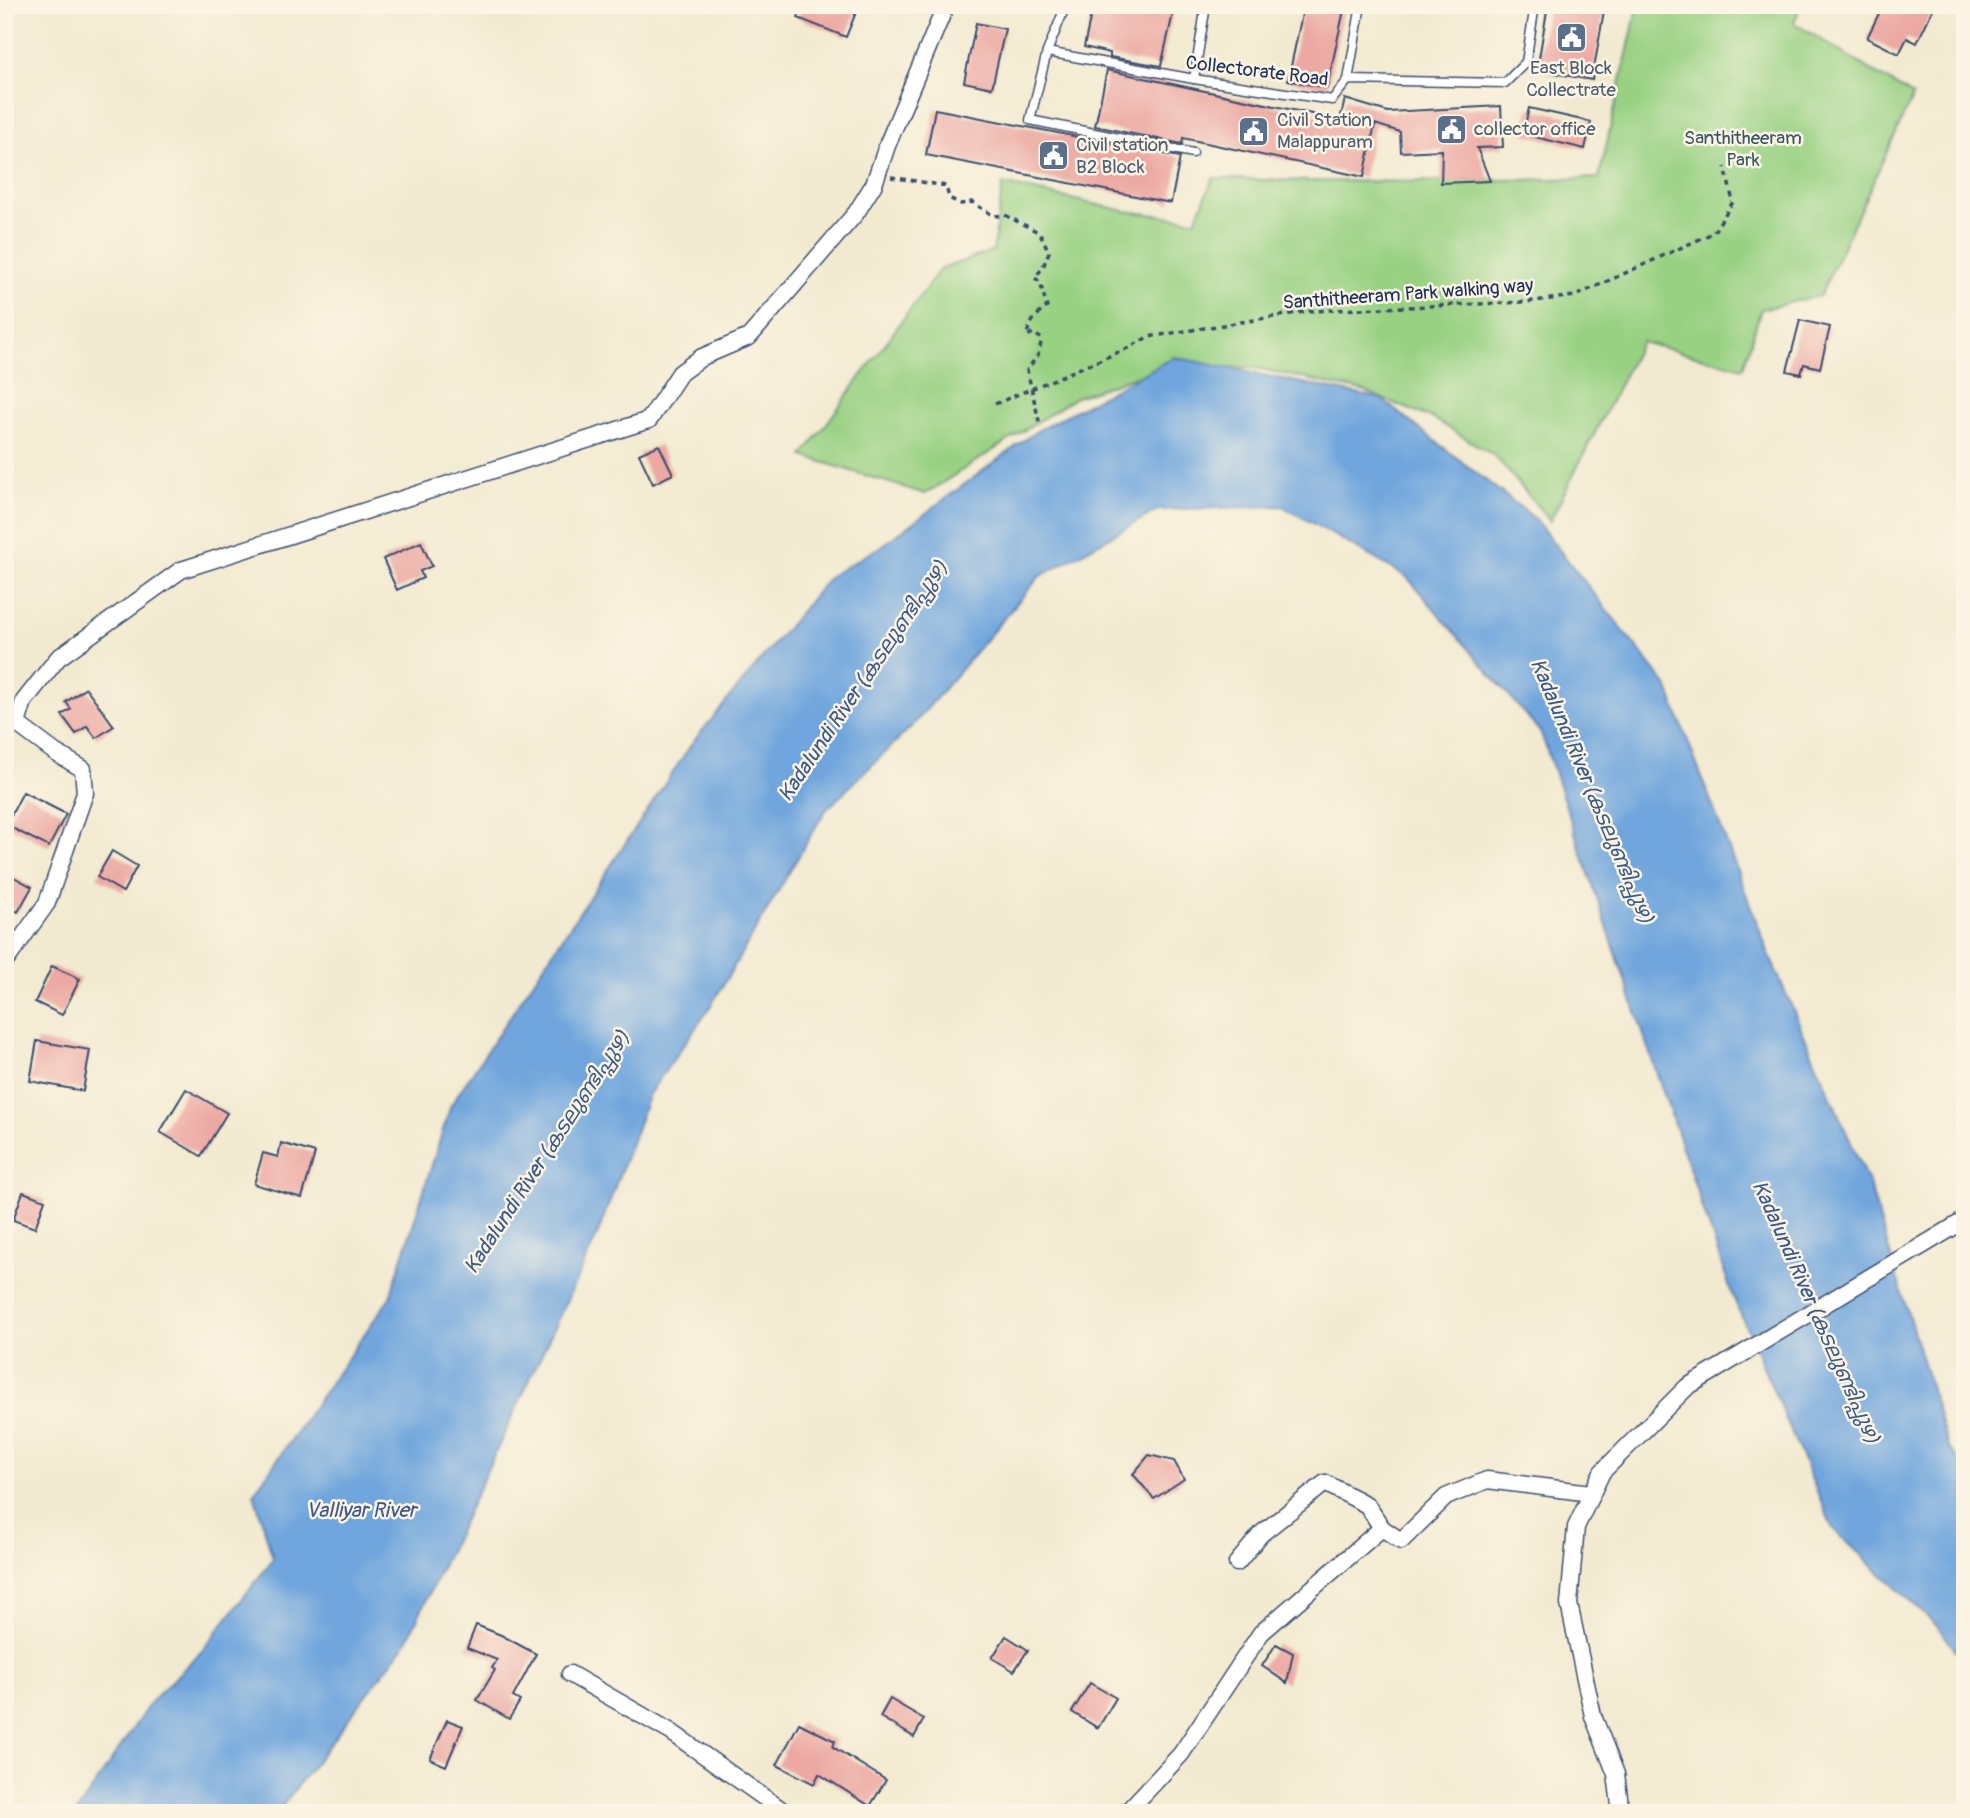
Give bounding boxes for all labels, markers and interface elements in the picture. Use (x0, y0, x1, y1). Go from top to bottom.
public building icon: East Block Collectrate (1554, 20, 1588, 54)
street label: Collectorate Road (1184, 50, 1330, 92)
place label: East Block Collectrate (1526, 56, 1616, 102)
place label: Civil Station Malappuram (1277, 108, 1373, 154)
public building icon: collector office (1434, 112, 1468, 146)
public building icon: Civil Station Malappuram (1237, 114, 1271, 148)
place label: collector office (1474, 117, 1596, 141)
park label: Santhitheeram Park (1684, 126, 1802, 172)
place label: Civil station B2 Block (1076, 133, 1168, 179)
public building icon: Civil station B2 Block (1036, 139, 1070, 173)
street label: Santhitheeram Park walking way (1282, 273, 1534, 315)
water label: Kadalundi River (കടലുണ്ടിപ്പുഴ) (772, 555, 954, 807)
water label: Kadalundi River (കടലുണ്ടിപ്പുഴ) (1524, 655, 1660, 927)
water label: Kadalundi River (കടലുണ്ടിപ്പുഴ) (458, 1025, 636, 1279)
water label: Kadalundi River (കടലുണ്ടിപ്പുഴ) (1746, 1176, 1886, 1448)
water label: Valliyar River (306, 1497, 419, 1524)

